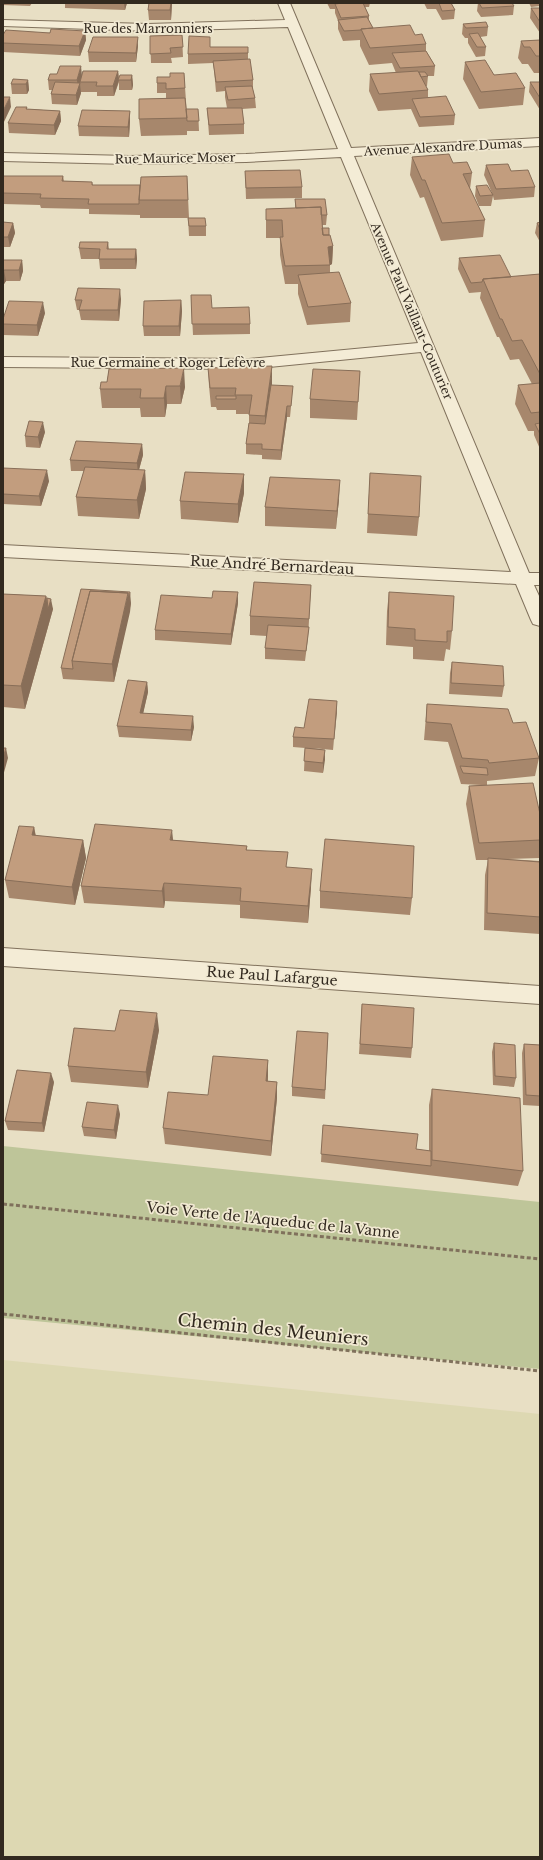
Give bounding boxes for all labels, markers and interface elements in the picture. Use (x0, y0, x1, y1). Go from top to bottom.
street label: Rue des Marronniers (83, 21, 213, 36)
street label: Avenue Alexandre Dumas (362, 135, 523, 159)
street label: Rue Maurice Moser (114, 149, 236, 167)
street label: Avenue Paul Vaillant-Couturier (367, 219, 456, 402)
street label: Rue Germaine et Roger Lefèvre (71, 355, 266, 370)
street label: Rue André Bernardeau (189, 552, 355, 578)
street label: Rue Paul Lafargue (206, 962, 338, 990)
street label: Voie Verte de l'Aqueduc de la Vanne (145, 1198, 400, 1242)
street label: Chemin des Meuniers (177, 1310, 369, 1350)

